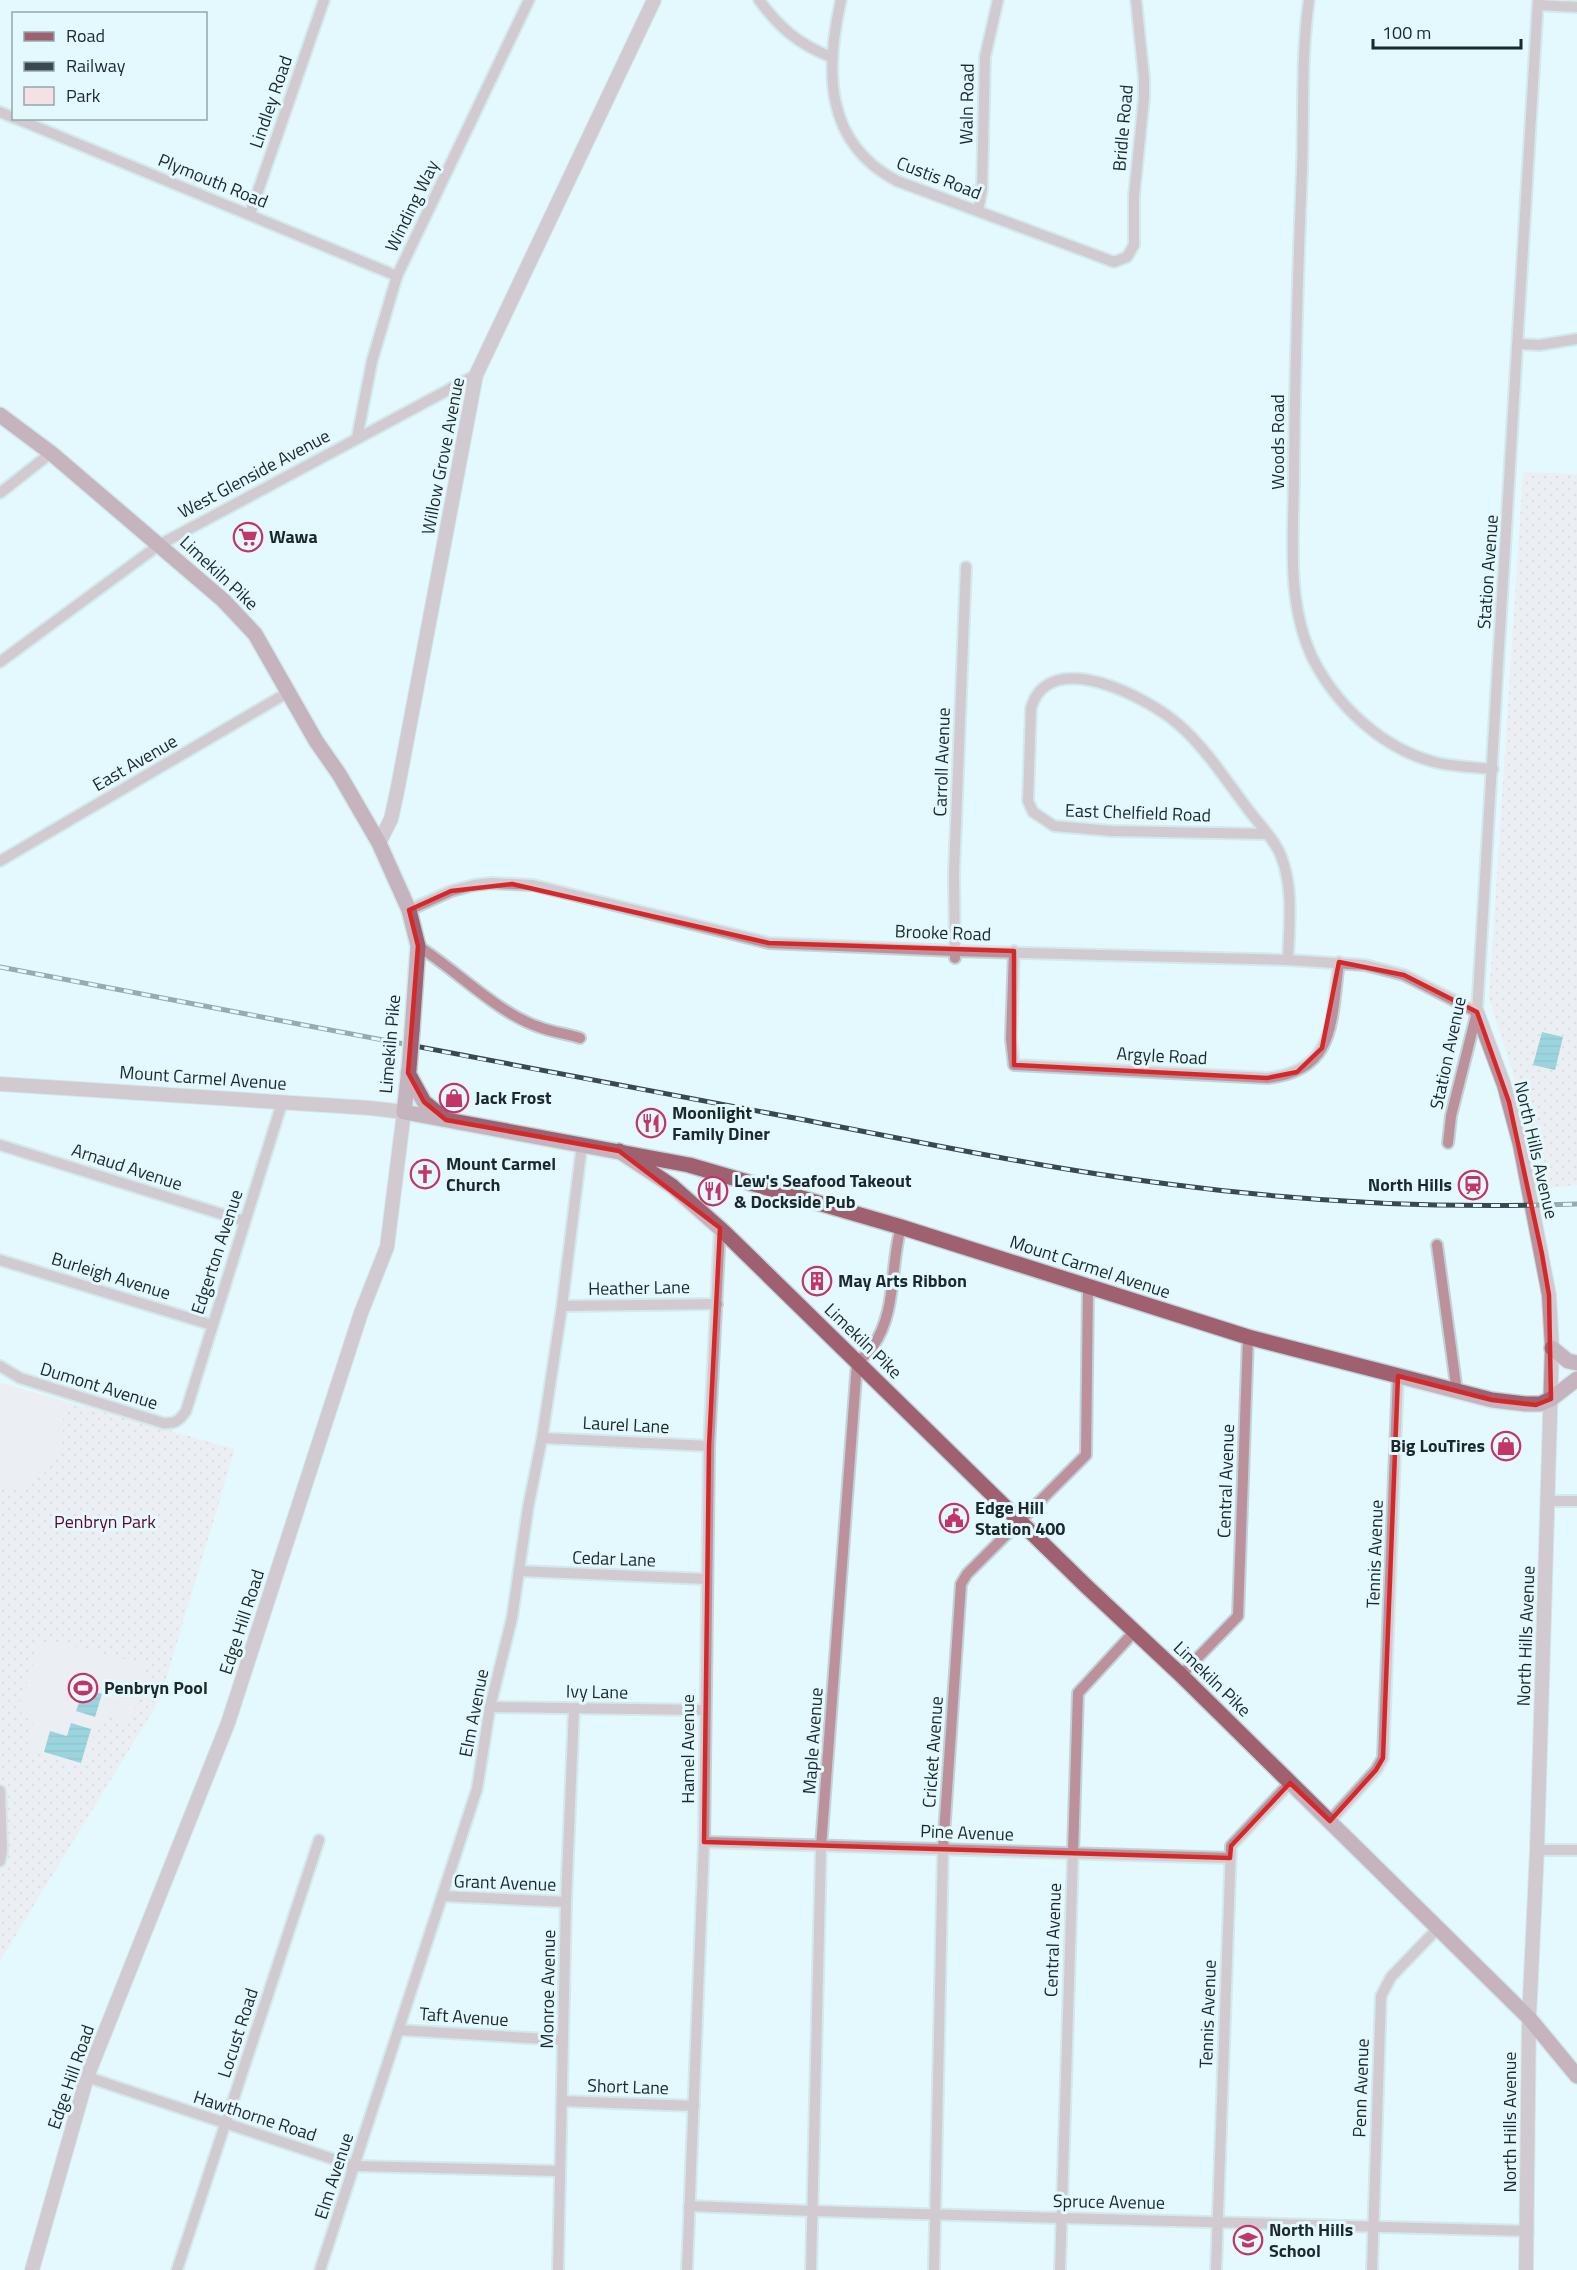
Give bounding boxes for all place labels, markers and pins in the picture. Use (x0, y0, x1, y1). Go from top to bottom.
supermarket icon: Wawa (232, 521, 264, 553)
place label: Wawa (269, 523, 318, 550)
shop icon: Jack Frost (438, 1082, 470, 1114)
place label: Jack Frost (475, 1084, 552, 1111)
place label: Moonlight Family Diner (672, 1099, 770, 1147)
restaurant icon: Moonlight Family Diner (635, 1107, 667, 1139)
place label: Mount Carmel Church (446, 1150, 556, 1198)
church icon: Mount Carmel Church (409, 1158, 441, 1190)
place label: Lew's Seafood Takeout & Dockside Pub (734, 1167, 912, 1215)
station icon: North Hills (1457, 1169, 1489, 1201)
place label: North Hills (1368, 1171, 1452, 1198)
restaurant icon: Lew's Seafood Takeout & Dockside Pub (697, 1175, 729, 1207)
building icon: May Arts Ribbon (801, 1265, 833, 1297)
place label: May Arts Ribbon (838, 1267, 967, 1294)
shop icon: Big LouTires (1490, 1430, 1522, 1462)
place label: Big LouTires (1390, 1432, 1485, 1459)
place label: Edge Hill Station 400 (975, 1494, 1065, 1542)
public building icon: Edge Hill Station 400 (938, 1502, 970, 1534)
sports icon: Penbryn Pool (67, 1672, 99, 1704)
place label: Penbryn Pool (104, 1674, 208, 1701)
place label: North Hills School (1269, 2216, 1353, 2264)
school or university icon: North Hills School (1232, 2224, 1264, 2256)

